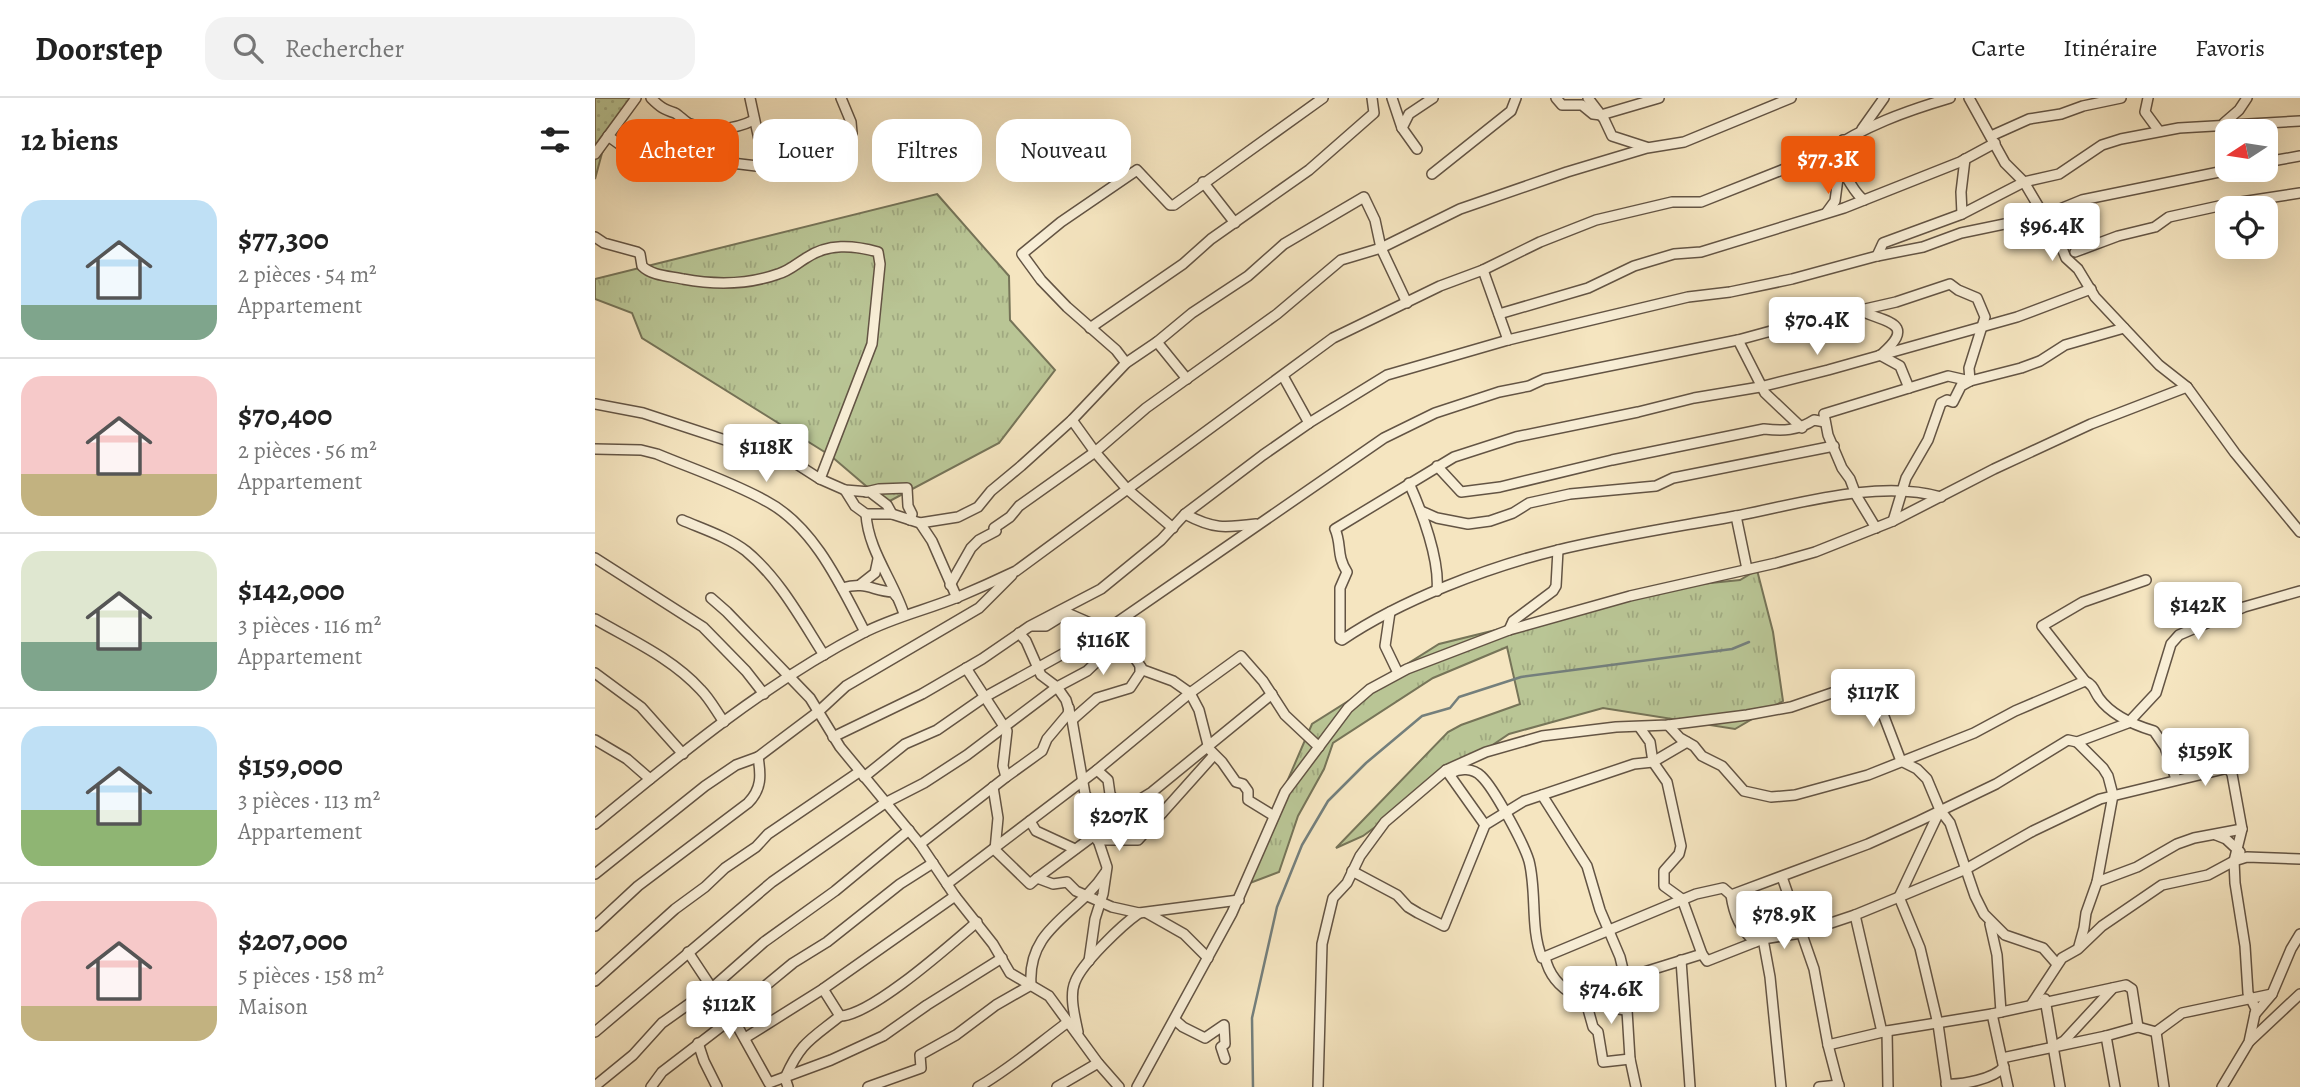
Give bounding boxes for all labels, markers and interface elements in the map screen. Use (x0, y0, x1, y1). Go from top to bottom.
search box (205, 17, 695, 80)
text: Doorstep (35, 26, 163, 71)
icon: search (229, 29, 267, 67)
text: Rechercher (285, 31, 404, 66)
text: Carte (1971, 32, 2025, 64)
text: Itinéraire (2063, 32, 2157, 64)
text: Favoris (2195, 32, 2265, 64)
chip: Acheter (616, 119, 739, 182)
chip: Louer (753, 119, 858, 182)
chip: Filtres (872, 119, 982, 182)
chip: Nouveau (996, 119, 1131, 182)
north arrow (2215, 119, 2279, 182)
map controls (2215, 119, 2278, 259)
text: 12 biens (21, 120, 119, 160)
icon: filters (536, 121, 574, 159)
pin: $77.3K (1771, 136, 1885, 196)
text: $77.3K (1797, 143, 1859, 174)
button: locate (2215, 196, 2278, 259)
pin: $96.4K (1995, 204, 2109, 263)
text: $96.4K (2020, 210, 2084, 241)
text: $77,300 (238, 219, 329, 259)
icon: home (77, 228, 161, 312)
text: 2 pièces · 54 m² (238, 259, 377, 290)
text: Appartement (238, 290, 362, 321)
pin: $70.4K (1760, 298, 1874, 357)
text: $70.4K (1785, 304, 1849, 335)
text: $70,400 (238, 395, 332, 435)
icon: home (77, 404, 161, 488)
pin: $118K (717, 424, 815, 484)
text: $118K (739, 431, 793, 462)
text: 2 pièces · 56 m² (238, 435, 377, 466)
text: Appartement (238, 466, 362, 497)
text: $142,000 (238, 570, 345, 610)
icon: home (77, 579, 161, 663)
pin: $142K (2149, 582, 2247, 642)
text: $142K (2170, 589, 2226, 620)
text: 3 pièces · 116 m² (238, 610, 381, 641)
pin: $116K (1054, 618, 1152, 677)
text: $116K (1076, 624, 1130, 655)
text: Appartement (238, 641, 362, 672)
pin: $117K (1824, 670, 1922, 729)
text: $117K (1847, 676, 1899, 707)
pin: $159K (2156, 728, 2254, 788)
text: $159K (2178, 735, 2232, 766)
text: $159,000 (238, 745, 343, 785)
icon: home (77, 754, 161, 838)
text: 3 pièces · 113 m² (238, 785, 380, 816)
pin: $207K (1070, 794, 1168, 853)
text: $207K (1090, 800, 1148, 831)
text: Appartement (238, 816, 362, 847)
pin: $78.9K (1727, 892, 1841, 951)
text: $78.9K (1752, 898, 1816, 929)
text: $207,000 (238, 920, 348, 960)
icon: home (77, 929, 161, 1013)
text: 5 pièces · 158 m² (238, 960, 384, 991)
pin: $74.6K (1554, 967, 1668, 1026)
text: $74.6K (1579, 973, 1643, 1004)
pin: $112K (680, 982, 778, 1041)
text: $112K (702, 988, 756, 1019)
text: Maison (238, 991, 308, 1022)

